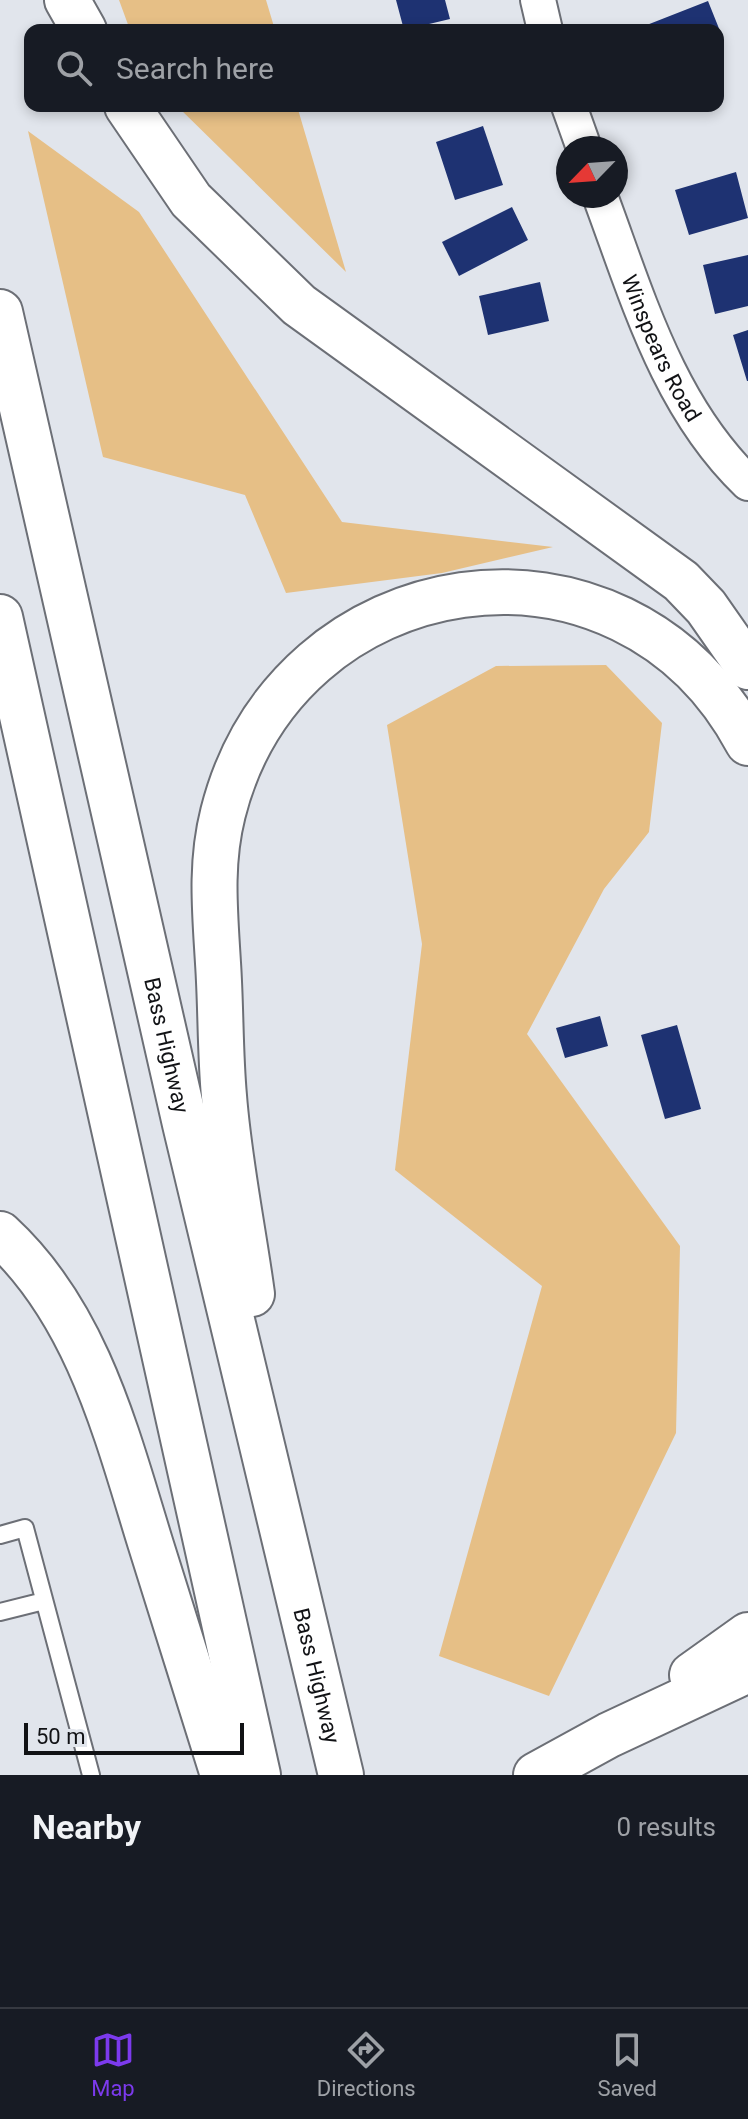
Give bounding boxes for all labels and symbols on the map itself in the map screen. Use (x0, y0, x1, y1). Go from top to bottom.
north arrow (556, 136, 628, 208)
street label: Winspears Road (617, 271, 707, 426)
street label: Bass Highway (140, 975, 195, 1116)
street label: Bass Highway (289, 1605, 346, 1746)
scale bar (24, 1719, 244, 1755)

